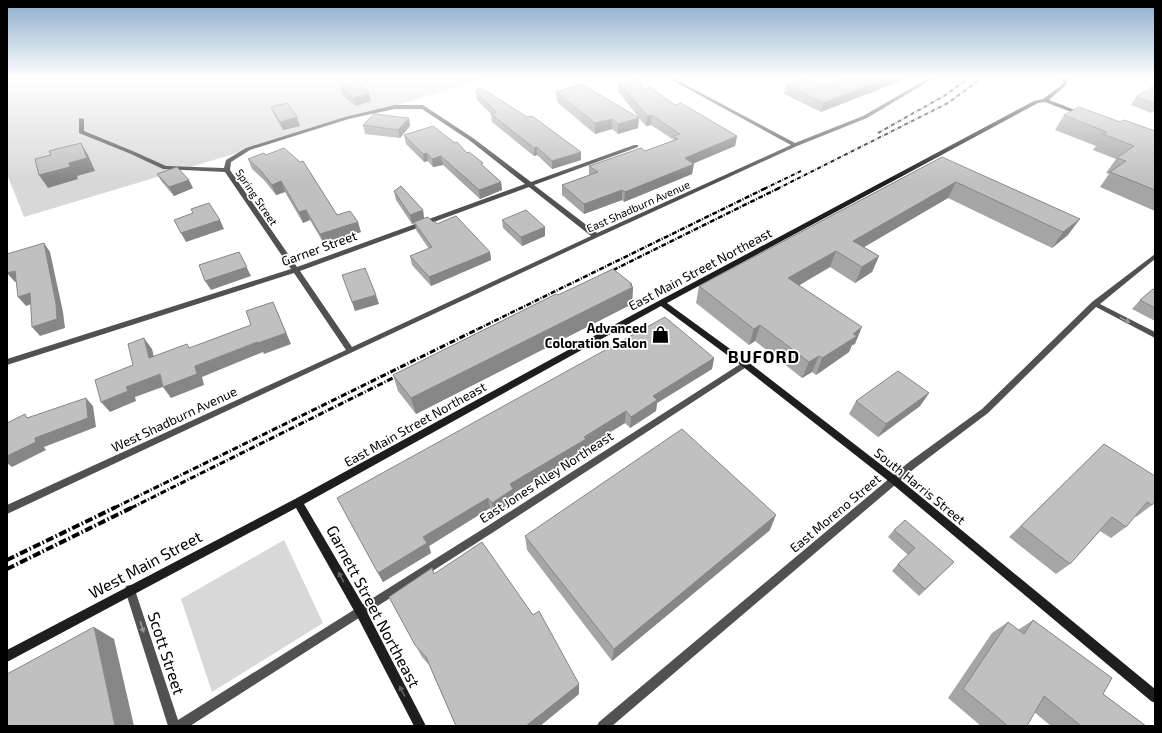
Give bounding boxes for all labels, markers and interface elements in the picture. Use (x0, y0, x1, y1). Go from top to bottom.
street label: Spring Street (233, 166, 281, 228)
street label: East Shadburn Avenue (584, 177, 692, 235)
street label: East Main Street Northeast (626, 224, 774, 314)
street label: Garner Street (279, 227, 359, 269)
one-way arrow (1119, 316, 1131, 323)
place label: Advanced Coloration Salon (545, 320, 647, 351)
shop icon: Advanced Coloration Salon (650, 325, 670, 345)
district label: BUFORD (728, 346, 800, 366)
street label: East Main Street Northeast (341, 378, 489, 470)
street label: West Shadburn Avenue (109, 383, 239, 455)
street label: East Jones Alley Northeast (476, 428, 616, 526)
street label: South Harris Street (871, 444, 969, 528)
street label: East Moreno Street (786, 470, 884, 556)
street label: Garnett Street Northeast (323, 522, 425, 690)
street label: West Main Street (85, 526, 205, 602)
one-way arrow (337, 571, 344, 583)
street label: Scott Street (145, 609, 189, 697)
one-way arrow (139, 622, 145, 634)
one-way arrow (399, 686, 406, 697)

